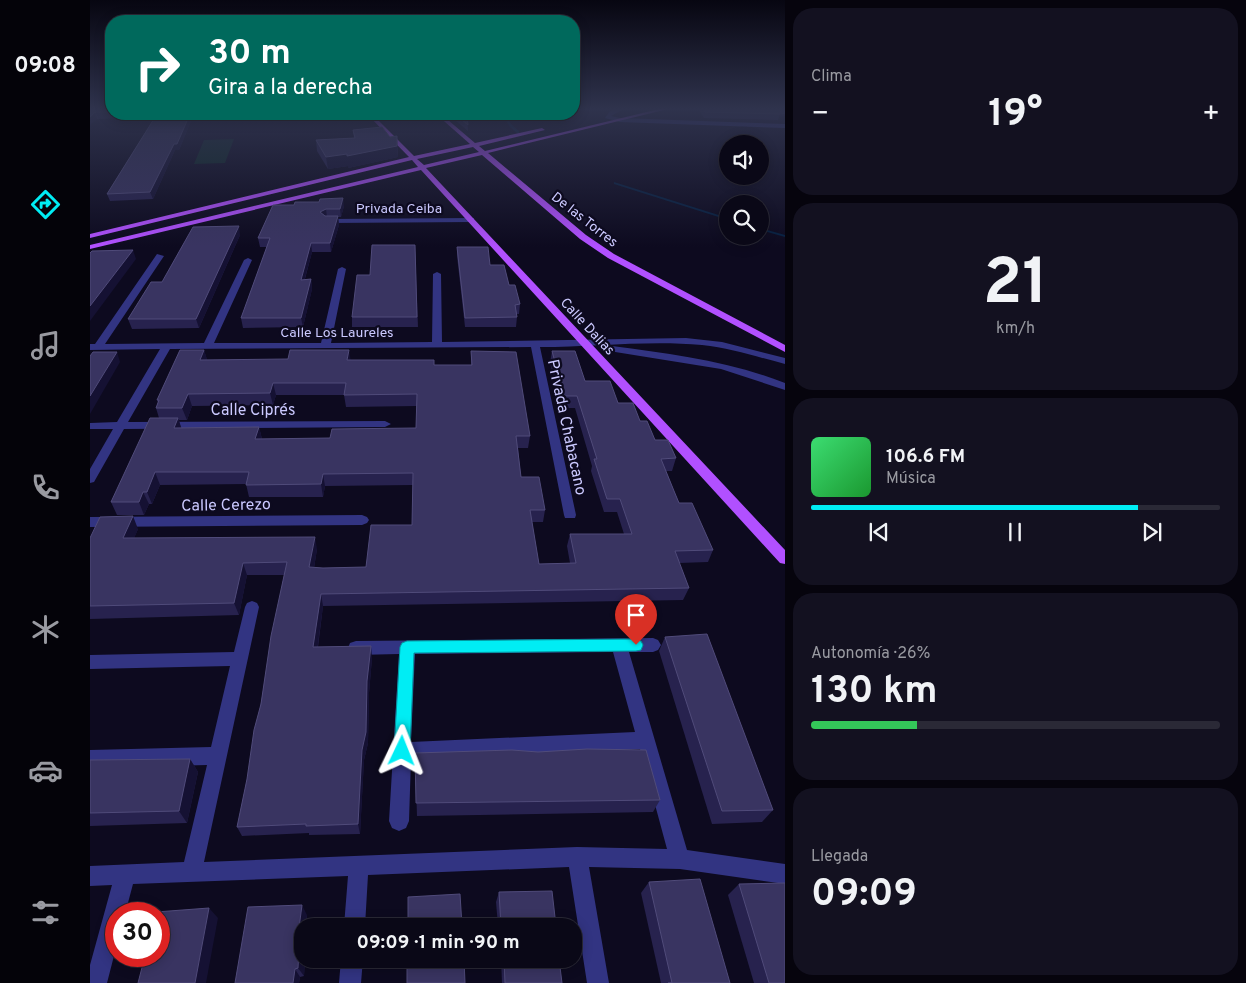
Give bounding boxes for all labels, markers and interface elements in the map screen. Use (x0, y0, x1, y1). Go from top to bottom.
text: 30 m (208, 32, 291, 76)
icon: right (125, 35, 190, 100)
text: 09:08 (14, 53, 76, 80)
text: Clima (811, 67, 852, 87)
text: Gira a la derecha (208, 75, 373, 102)
text: 19° (988, 91, 1043, 140)
text: − (811, 97, 829, 133)
text: + (1202, 97, 1220, 133)
map controls (719, 135, 769, 245)
button: sound (719, 135, 769, 185)
icon: directions (28, 187, 63, 222)
street label: De las Torres (547, 189, 621, 251)
button: search (719, 195, 769, 245)
street label: Privada Ceiba (356, 201, 442, 218)
text: 21 (983, 245, 1048, 327)
street label: Calle Dalias (556, 295, 618, 359)
text: km/h (996, 319, 1035, 339)
street label: Calle Los Laureles (280, 325, 394, 342)
icon: music (28, 328, 63, 363)
street label: Privada Chabacano (542, 358, 590, 497)
street label: Calle Ciprés (211, 401, 295, 421)
text: 106.6 FM (886, 445, 965, 469)
text: Música (886, 469, 936, 489)
icon: phone (28, 470, 63, 505)
street label: Calle Cerezo (181, 495, 271, 517)
icon: previous (865, 518, 893, 546)
icon: pause (1001, 518, 1029, 546)
icon: next (1138, 518, 1166, 546)
pin (615, 594, 657, 645)
icon: arrive (622, 601, 650, 629)
icon: climate (28, 612, 63, 647)
text: Autonomía · 26% (811, 644, 930, 664)
text: 130 km (811, 668, 937, 717)
position arrow (375, 724, 427, 776)
icon: car (28, 753, 63, 788)
text: Llegada (811, 847, 868, 867)
text: 09:09 (811, 871, 917, 920)
icon: filters (28, 895, 63, 930)
speed limit sign: 30 (105, 902, 170, 967)
text: 09:09 · 1 min · 90 m (356, 931, 520, 955)

